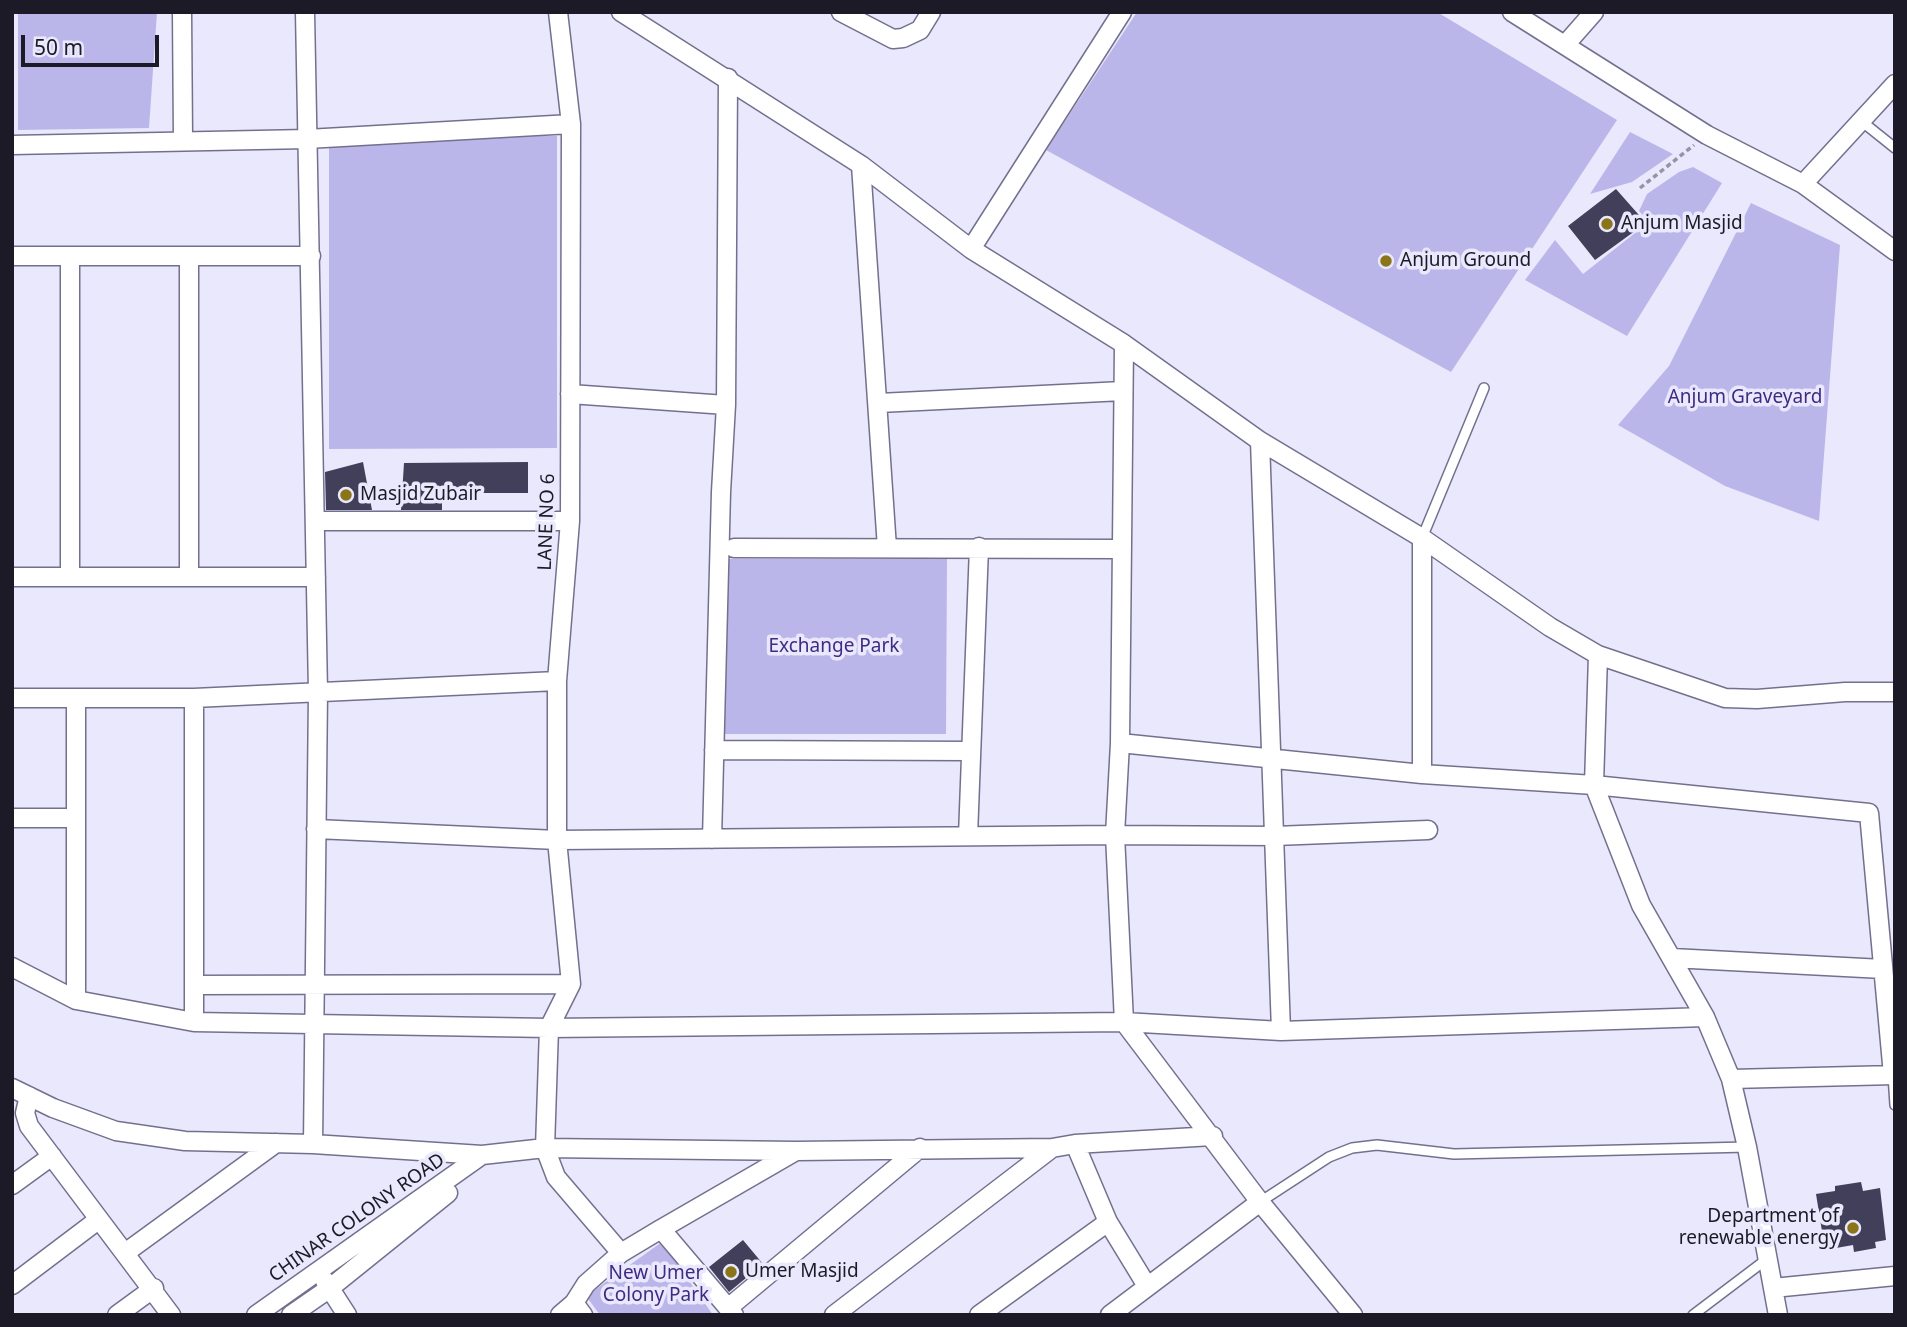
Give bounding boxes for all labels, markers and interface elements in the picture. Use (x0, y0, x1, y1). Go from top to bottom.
scale bar (24, 21, 163, 65)
text: 50 m (34, 33, 83, 61)
place label: Anjum Masjid (1621, 213, 1743, 235)
marker: Anjum Masjid (1599, 216, 1615, 232)
place label: Anjum Ground (1400, 250, 1531, 272)
marker: Anjum Ground (1378, 253, 1394, 269)
park label: Anjum Graveyard (1668, 387, 1822, 409)
street label: LANE NO 6 (534, 473, 560, 571)
place label: Masjid Zubair (360, 484, 481, 506)
marker: Masjid Zubair (338, 487, 354, 503)
park label: Exchange Park (769, 636, 899, 658)
street label: CHINAR COLONY ROAD (265, 1149, 449, 1287)
place label: Department of renewable energy (1679, 1206, 1839, 1250)
marker: Department of renewable energy (1845, 1220, 1861, 1236)
place label: Umer Masjid (745, 1261, 859, 1283)
park label: New Umer Colony Park (603, 1263, 709, 1307)
marker: Umer Masjid (723, 1264, 739, 1280)

